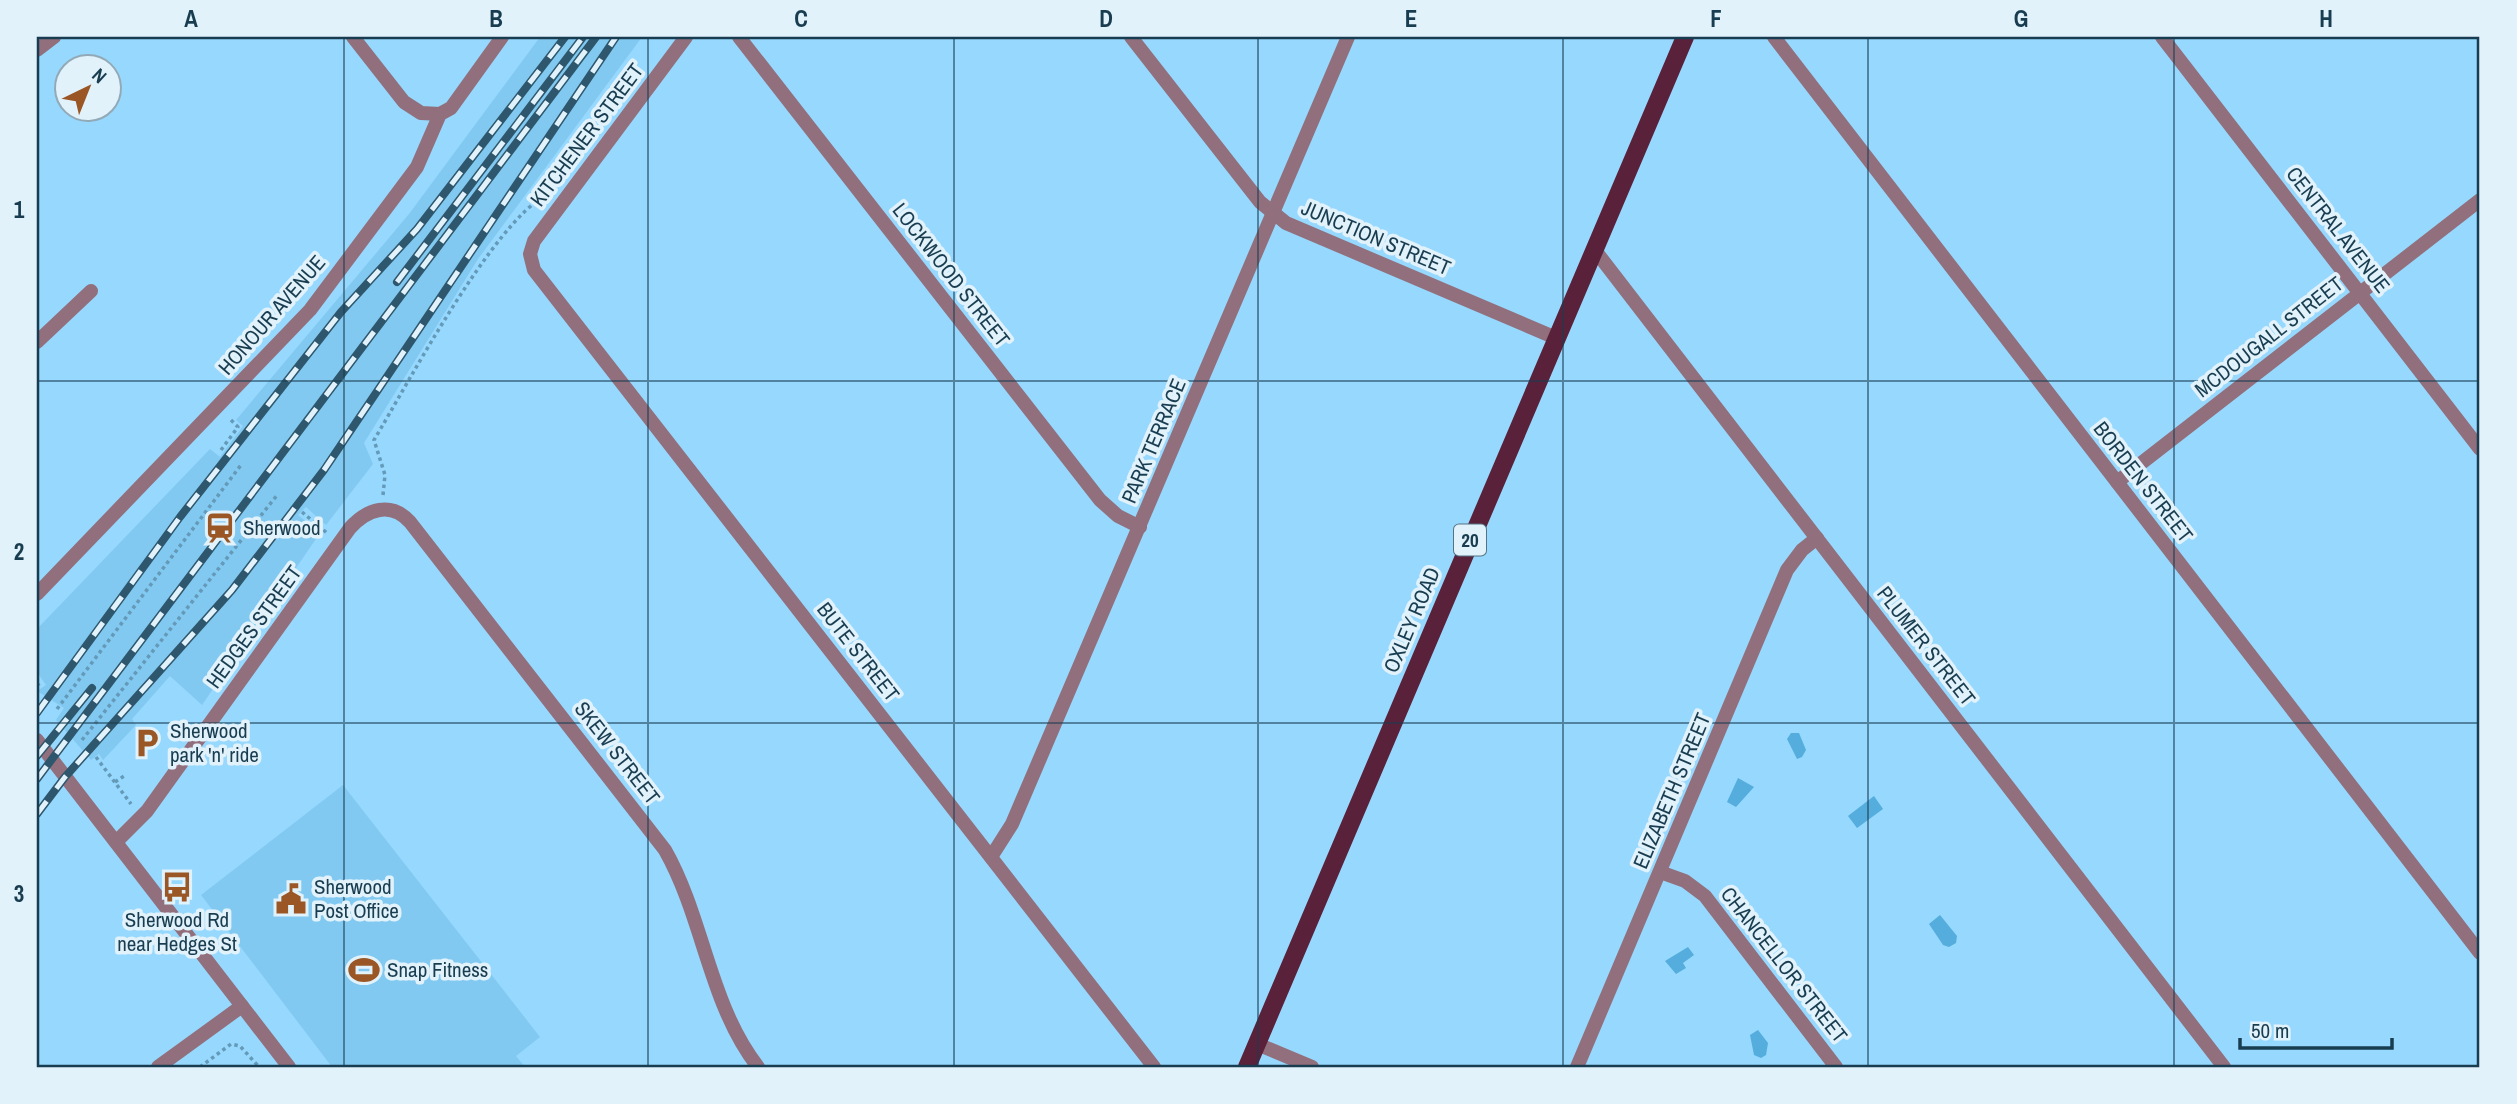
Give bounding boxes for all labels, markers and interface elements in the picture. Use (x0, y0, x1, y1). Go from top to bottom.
text: A (184, 3, 198, 34)
text: B (489, 3, 503, 34)
text: C (794, 3, 808, 34)
text: D (1099, 3, 1113, 34)
text: E (1405, 3, 1417, 34)
text: F (1710, 3, 1722, 34)
text: G (2014, 3, 2028, 34)
text: H (2319, 3, 2333, 34)
north arrow (52, 52, 122, 122)
street label: KITCHENER STREET (523, 57, 650, 212)
text: N (87, 62, 113, 89)
street label: CENTRAL AVENUE (2280, 160, 2397, 299)
street label: JUNCTION STREET (1297, 193, 1456, 282)
text: 1 (14, 194, 25, 225)
street label: LOCKWOOD STREET (886, 197, 1017, 353)
street label: HONOUR AVENUE (212, 249, 332, 381)
street label: MCDOUGALL STREET (2188, 269, 2349, 404)
street label: PARK TERRACE (1114, 374, 1193, 507)
street label: BORDEN STREET (2087, 415, 2200, 549)
station icon: Sherwood (203, 511, 237, 545)
place label: Sherwood (243, 513, 321, 542)
road number: 20 (1454, 524, 1486, 555)
text: 2 (14, 536, 24, 567)
street label: HEDGES STREET (199, 559, 308, 694)
street label: OXLEY ROAD (1376, 563, 1447, 677)
street label: PLUMER STREET (1870, 580, 1983, 712)
street label: BUTE STREET (810, 596, 907, 708)
street label: SKEW STREET (568, 695, 667, 811)
street label: ELIZABETH STREET (1626, 708, 1718, 873)
place label: Sherwood park 'n' ride (170, 716, 259, 769)
parking icon: Sherwood park 'n' ride (130, 726, 164, 760)
bus stop icon: Sherwood Rd near Hedges St (160, 870, 194, 904)
place label: Sherwood Post Office (314, 872, 399, 925)
text: 3 (14, 878, 24, 909)
street label: CHANCELLOR STREET (1714, 881, 1855, 1049)
public building icon: Sherwood Post Office (274, 882, 308, 916)
place label: Sherwood Rd near Hedges St (117, 905, 237, 958)
sports icon: Snap Fitness (347, 953, 381, 987)
place label: Snap Fitness (387, 955, 488, 984)
scale bar (2240, 1006, 2393, 1050)
text: 50 m (2251, 1016, 2289, 1045)

